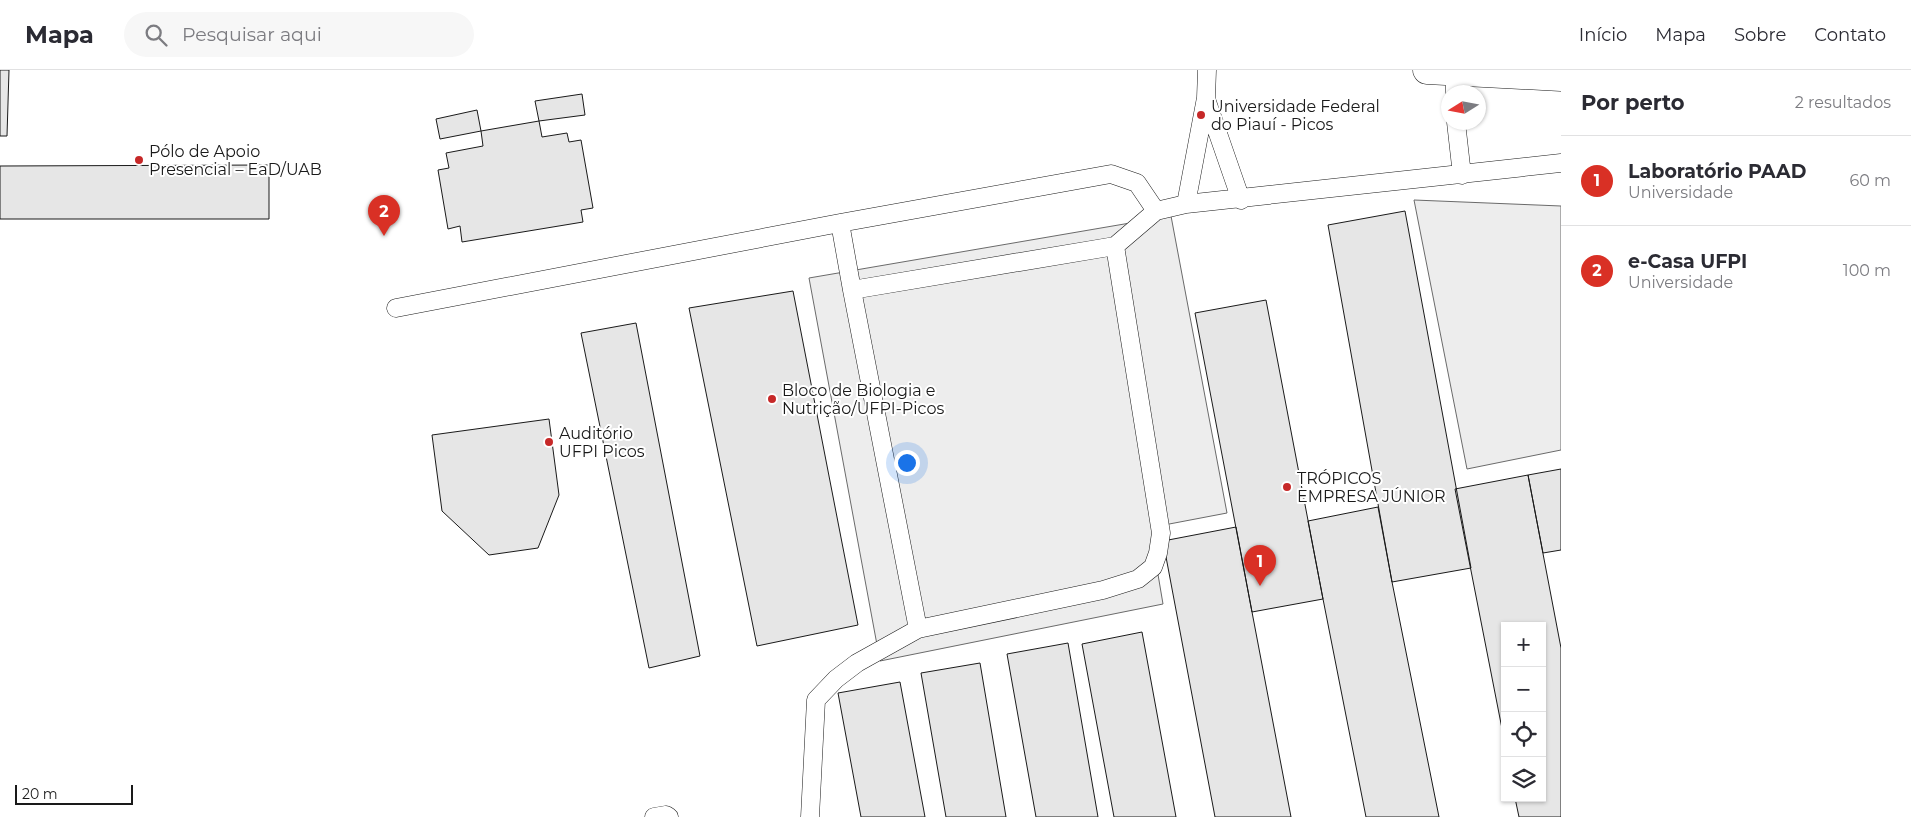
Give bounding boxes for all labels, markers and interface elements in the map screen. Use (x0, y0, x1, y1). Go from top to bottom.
search box (124, 12, 474, 57)
text: Mapa (25, 20, 94, 49)
icon: search (142, 21, 170, 49)
text: Pesquisar aqui (182, 23, 322, 46)
text: Início (1579, 24, 1627, 46)
text: Mapa (1655, 24, 1706, 46)
text: Sobre (1734, 24, 1786, 46)
text: Contato (1814, 24, 1886, 46)
north arrow (1441, 85, 1486, 130)
text: Por perto (1581, 90, 1685, 115)
text: 2 resultados (1795, 93, 1891, 112)
place label: Universidade Federal do Piauí - Picos (1211, 97, 1380, 134)
marker: Universidade Federal do Piauí - Picos (1195, 109, 1207, 121)
place label: Pólo de Apoio Presencial – EaD/UAB (149, 142, 322, 179)
marker: Pólo de Apoio Presencial – EaD/UAB (133, 154, 145, 166)
text: Laboratório PAAD (1628, 160, 1806, 183)
text: 1 (1594, 171, 1600, 190)
text: 60 m (1849, 171, 1891, 190)
text: Universidade (1628, 183, 1733, 202)
pin: 2 (368, 195, 400, 236)
text: e-Casa UFPI (1628, 250, 1747, 273)
text: 2 (1592, 261, 1602, 280)
text: 100 m (1843, 261, 1891, 280)
text: Universidade (1628, 273, 1733, 292)
place label: Bloco de Biologia e Nutrição/UFPI-Picos (782, 381, 944, 418)
marker: Bloco de Biologia e Nutrição/UFPI-Picos (766, 393, 778, 405)
place label: Auditório UFPI Picos (559, 424, 645, 461)
marker: Auditório UFPI Picos (543, 436, 555, 448)
your location (894, 450, 920, 476)
place label: TRÓPICOS EMPRESA JÚNIOR (1297, 469, 1446, 506)
marker: TRÓPICOS EMPRESA JÚNIOR (1281, 481, 1293, 493)
pin: 1 (1244, 545, 1276, 586)
map controls (1501, 622, 1546, 802)
button: + (1501, 622, 1546, 667)
button: − (1501, 667, 1546, 712)
button: locate (1501, 712, 1546, 757)
button: layers (1501, 757, 1546, 802)
scale bar (15, 782, 132, 805)
text: 20 m (22, 785, 58, 803)

